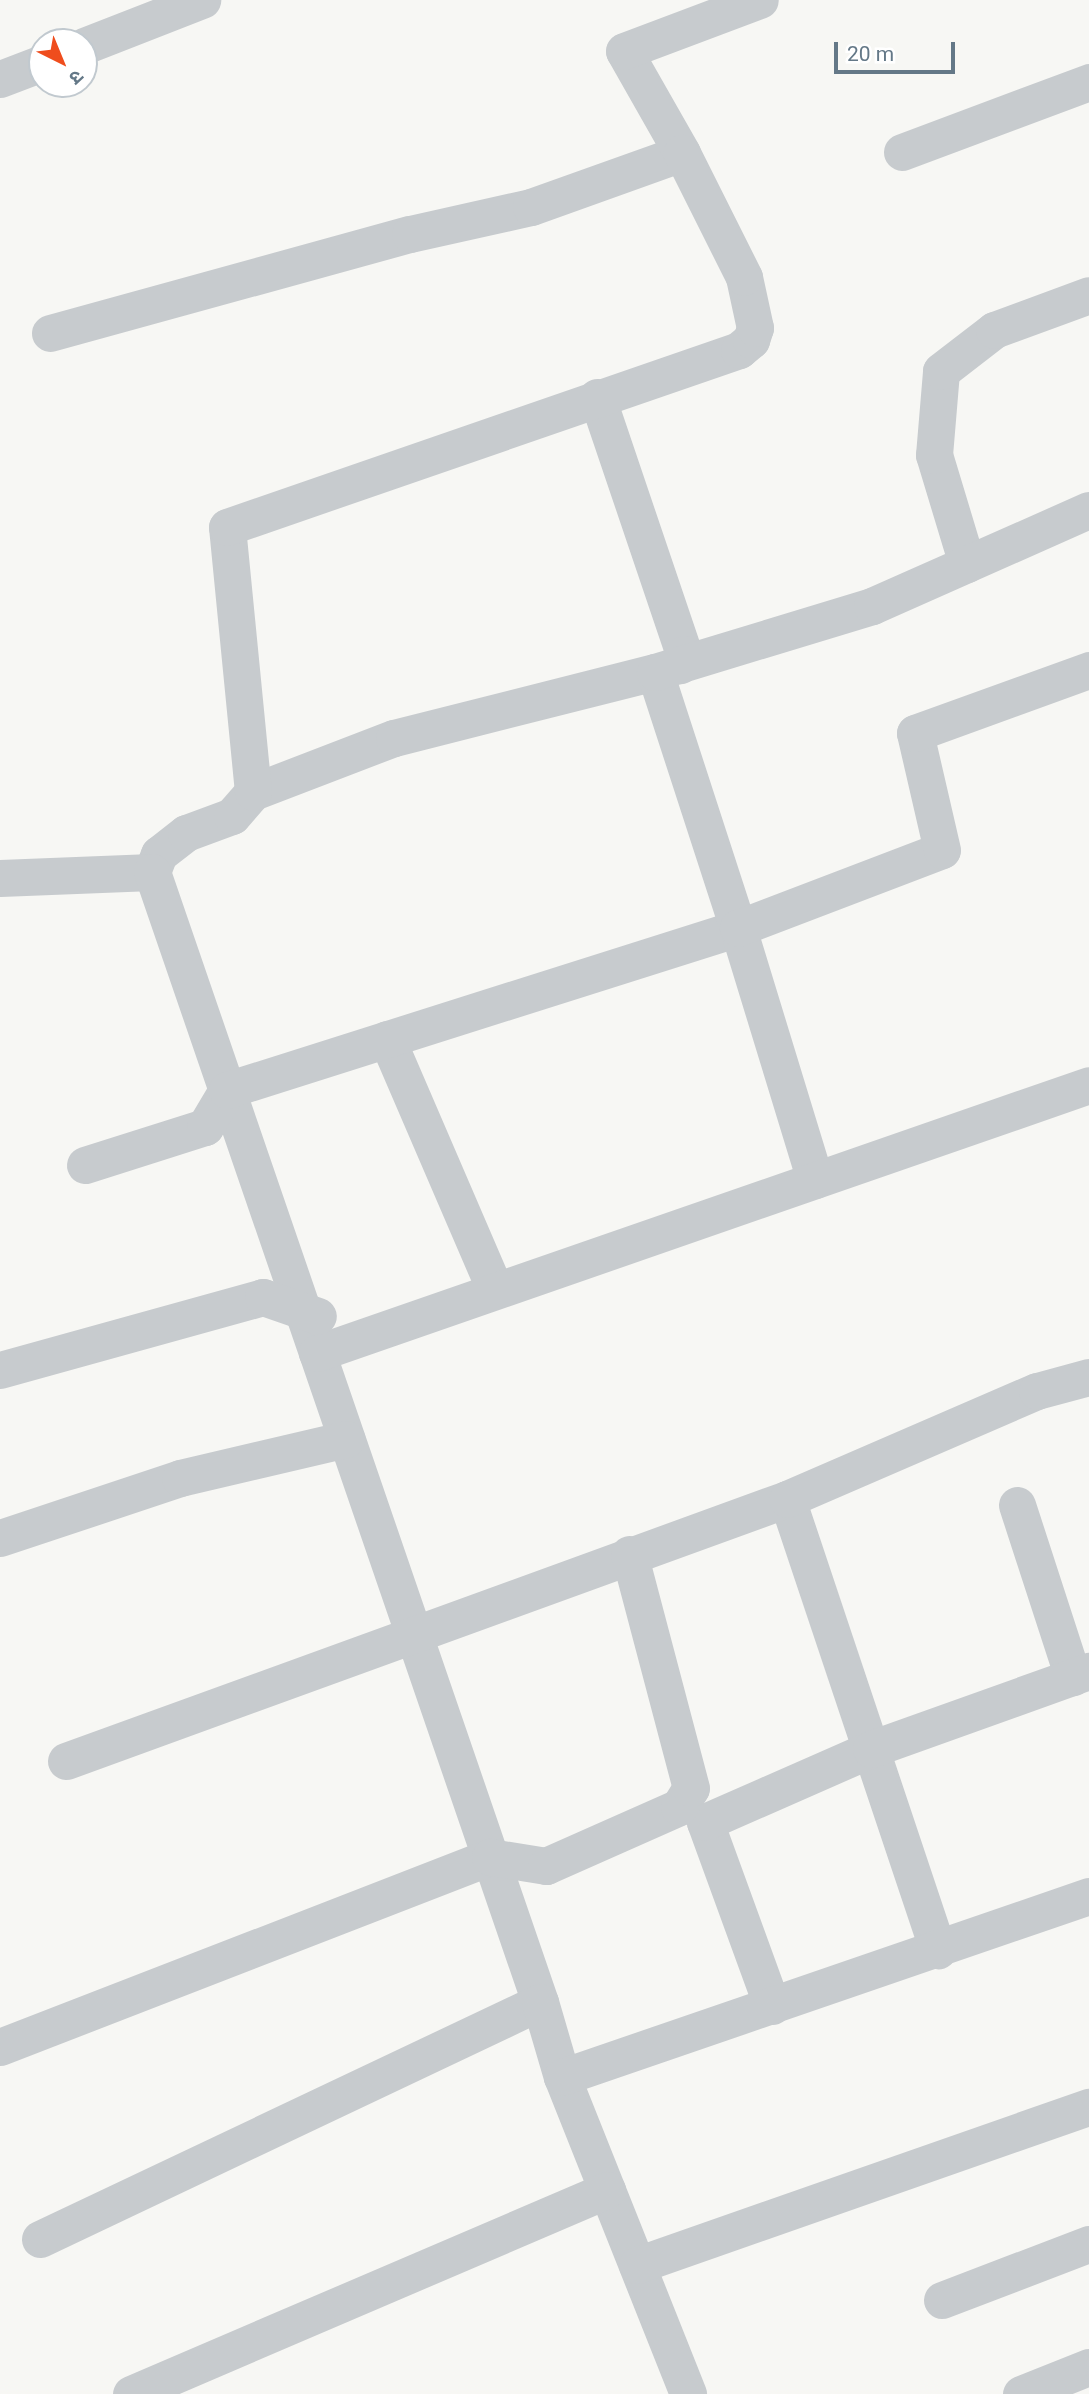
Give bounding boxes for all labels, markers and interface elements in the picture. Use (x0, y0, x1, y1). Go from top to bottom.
north arrow (28, 28, 98, 98)
scale bar (837, 28, 958, 72)
text: 20 m (847, 42, 894, 66)
text: उ (64, 65, 88, 89)

